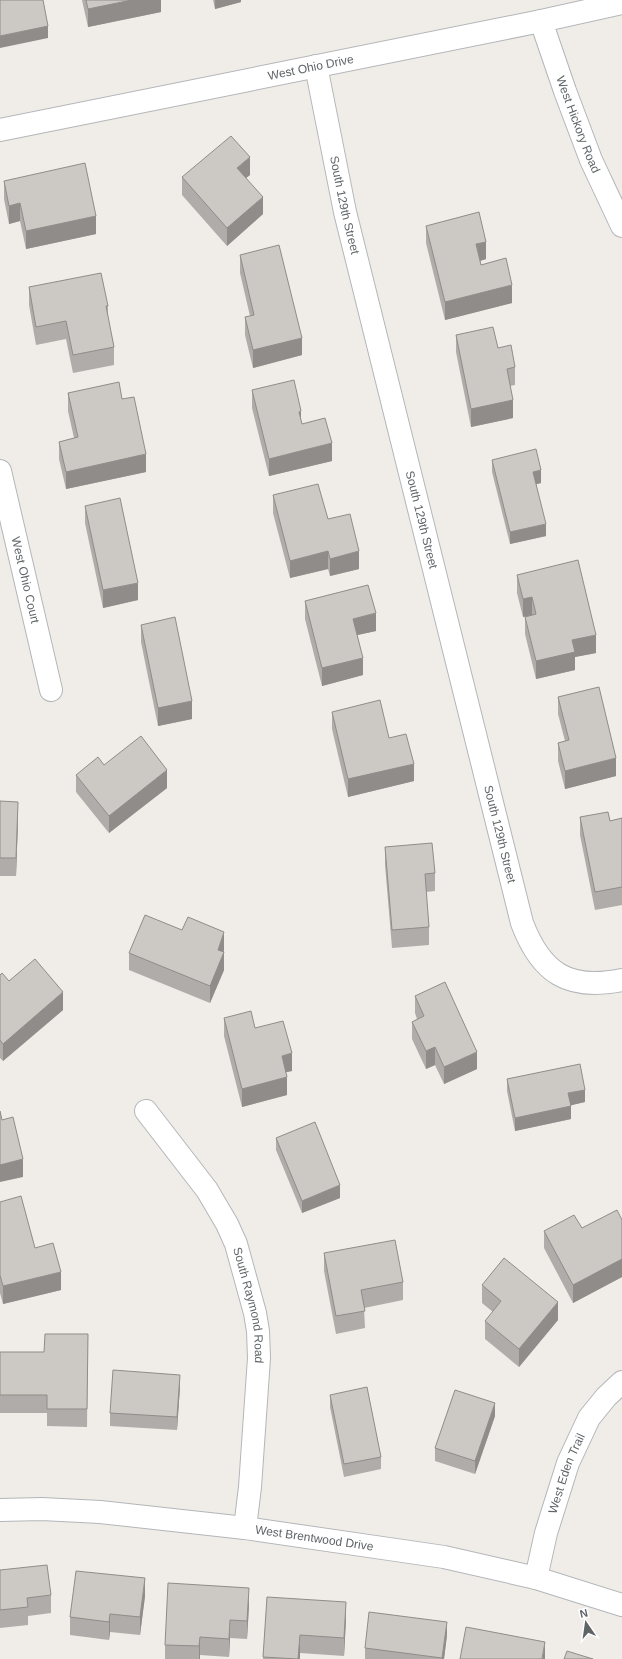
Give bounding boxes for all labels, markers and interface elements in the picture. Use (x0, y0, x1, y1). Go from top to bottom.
street label: West Ohio Drive (267, 52, 355, 83)
street label: West Hickory Road (553, 74, 603, 175)
street label: South 129th Street (327, 155, 362, 256)
street label: South 129th Street (403, 469, 441, 571)
street label: West Ohio Court (9, 535, 42, 625)
street label: South 129th Street (481, 784, 519, 885)
street label: South Raymond Road (230, 1246, 266, 1364)
street label: West Eden Trail (545, 1431, 588, 1515)
street label: West Brentwood Drive (254, 1523, 375, 1554)
north arrow (566, 1603, 606, 1643)
text: N (579, 1607, 589, 1620)

